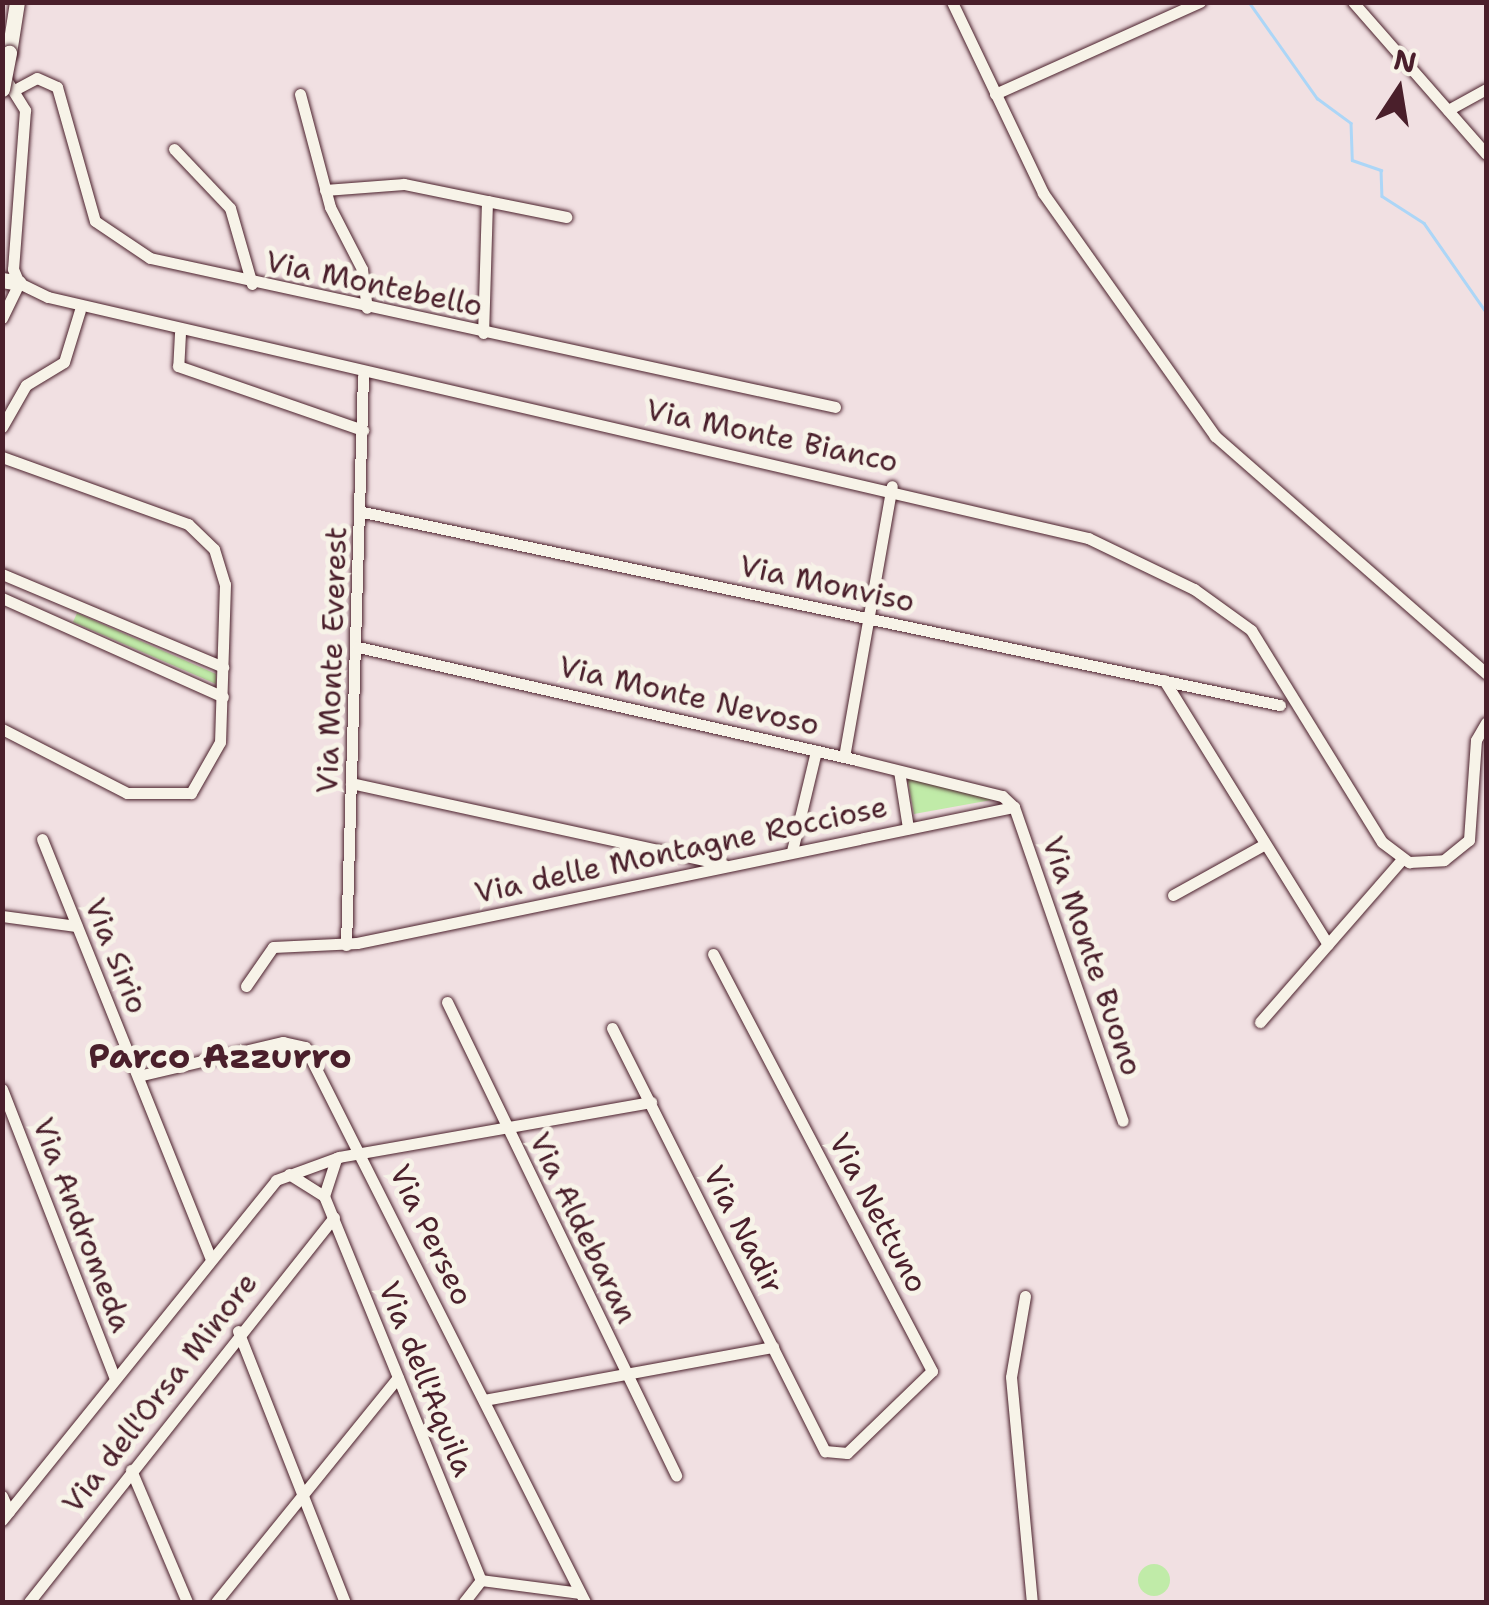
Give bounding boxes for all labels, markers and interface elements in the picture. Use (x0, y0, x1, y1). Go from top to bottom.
north arrow (1349, 40, 1449, 140)
text: N (1390, 40, 1420, 82)
street label: Via Montebello (262, 243, 486, 325)
street label: Via Monte Bianco (643, 392, 901, 480)
street label: Via Monte Everest (309, 526, 355, 794)
street label: Via Monviso (736, 548, 918, 620)
street label: Via Monte Nevoso (555, 648, 823, 744)
street label: Via delle Montagne Rocciose (471, 789, 891, 911)
street label: Via Monte Buono (1034, 832, 1150, 1080)
street label: Via Sirio (77, 893, 155, 1019)
district label: Parco Azzurro (88, 1035, 352, 1077)
street label: Via Andromeda (25, 1113, 139, 1337)
street label: Via Aldebaran (521, 1127, 645, 1329)
street label: Via Nettuno (821, 1127, 935, 1299)
street label: Via Perseo (382, 1159, 480, 1311)
street label: Via Nadir (695, 1160, 791, 1300)
street label: Via dell'Orsa Minore (55, 1265, 265, 1521)
street label: Via dell'Aquila (371, 1276, 481, 1482)

